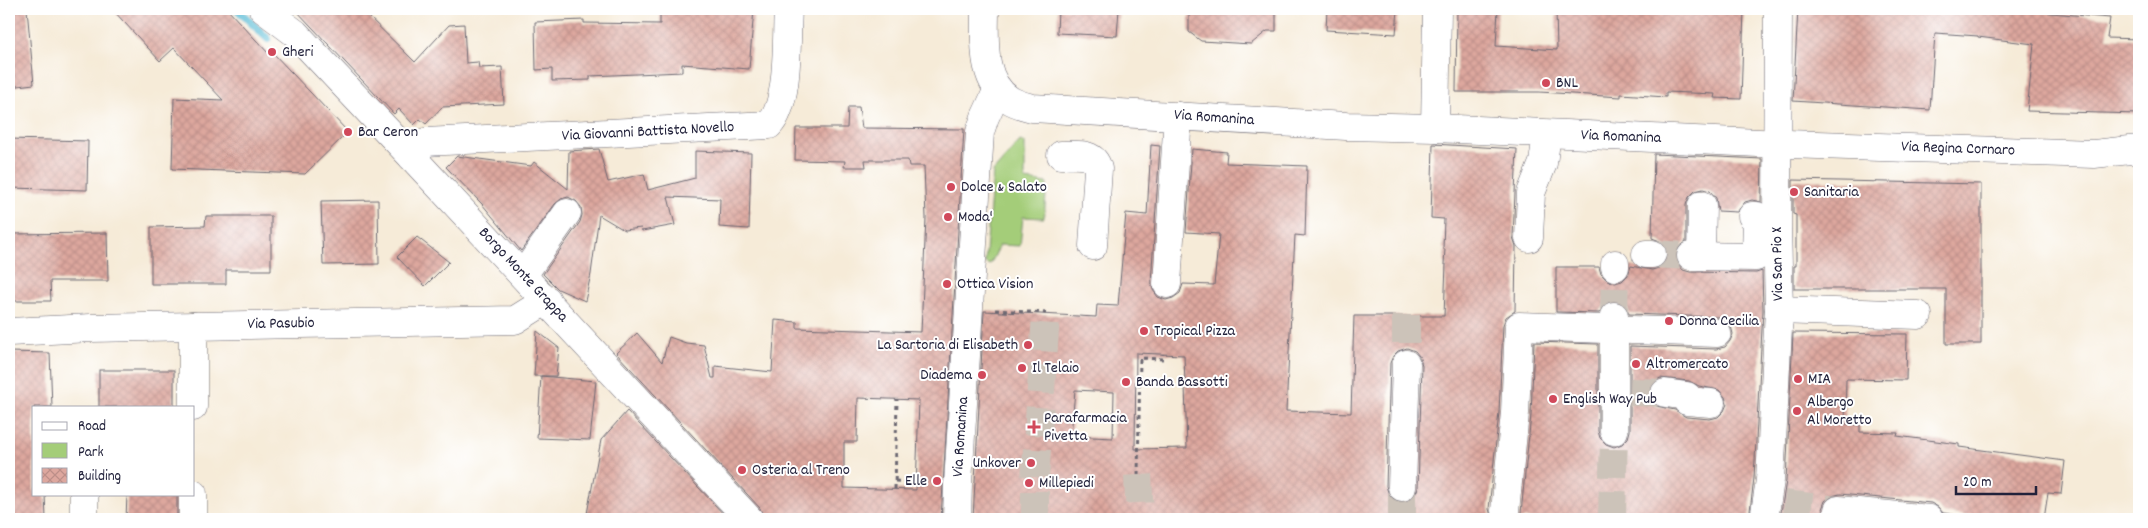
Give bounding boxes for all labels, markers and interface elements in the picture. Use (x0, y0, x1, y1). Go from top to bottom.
place label: Gheri (282, 41, 313, 64)
marker: Gheri (266, 46, 278, 58)
place label: BNL (1556, 72, 1578, 95)
marker: BNL (1540, 77, 1552, 89)
street label: Via Romanina (1173, 104, 1255, 132)
street label: Via Giovanni Battista Novello (561, 116, 735, 148)
place label: Bar Ceron (358, 121, 418, 144)
street label: Via Romanina (1580, 124, 1662, 150)
marker: Bar Ceron (342, 126, 354, 138)
street label: Via Regina Cornaro (1901, 136, 2015, 162)
place label: Dolce & Salato (961, 176, 1047, 199)
marker: Dolce & Salato (945, 181, 957, 193)
place label: Sanitaria (1804, 181, 1859, 204)
marker: Sanitaria (1788, 186, 1800, 198)
place label: Moda' (958, 206, 993, 229)
marker: Moda' (942, 211, 954, 223)
street label: Borgo Monte Grappa (473, 222, 574, 328)
street label: Via San Pio X (1766, 226, 1790, 301)
place label: Ottica Vision (957, 273, 1033, 296)
marker: Ottica Vision (941, 278, 953, 290)
place label: Donna Cecilia (1679, 310, 1759, 333)
street label: Via Pasubio (247, 312, 315, 336)
marker: Donna Cecilia (1663, 315, 1675, 327)
place label: Tropical Pizza (1154, 320, 1236, 343)
marker: Tropical Pizza (1138, 325, 1150, 337)
place label: La Sartoria di Elisabeth (877, 334, 1018, 357)
marker: La Sartoria di Elisabeth (1022, 339, 1034, 351)
place label: Altromercato (1646, 353, 1728, 376)
place label: Il Telaio (1032, 357, 1079, 380)
marker: Altromercato (1630, 358, 1642, 370)
marker: Il Telaio (1016, 362, 1028, 374)
place label: Diadema (920, 364, 972, 387)
place label: MIA (1808, 368, 1831, 391)
marker: Diadema (976, 369, 988, 381)
place label: Banda Bassotti (1136, 371, 1228, 394)
marker: MIA (1792, 373, 1804, 385)
marker: Banda Bassotti (1120, 376, 1132, 388)
place label: English Way Pub (1563, 388, 1657, 411)
place label: Albergo Al Moretto (1807, 391, 1872, 432)
marker: English Way Pub (1547, 393, 1559, 405)
street label: Via Romanina (947, 396, 975, 478)
marker: Albergo Al Moretto (1791, 405, 1803, 417)
legend (32, 406, 195, 496)
place label: Parafarmacia Pivetta (1044, 407, 1127, 448)
text: Road (78, 416, 106, 438)
marker: Parafarmacia Pivetta (1028, 421, 1040, 433)
text: Park (78, 442, 104, 464)
place label: Unkover (973, 452, 1021, 475)
marker: Unkover (1025, 457, 1037, 469)
place label: Osteria al Treno (752, 459, 850, 482)
scale bar (1956, 463, 2036, 495)
marker: Osteria al Treno (736, 464, 748, 476)
text: Building (78, 466, 121, 488)
place label: Elle (905, 470, 927, 493)
place label: Millepiedi (1039, 472, 1094, 495)
text: 20 m (1963, 472, 1991, 494)
marker: Elle (931, 475, 943, 487)
marker: Millepiedi (1023, 477, 1035, 489)

